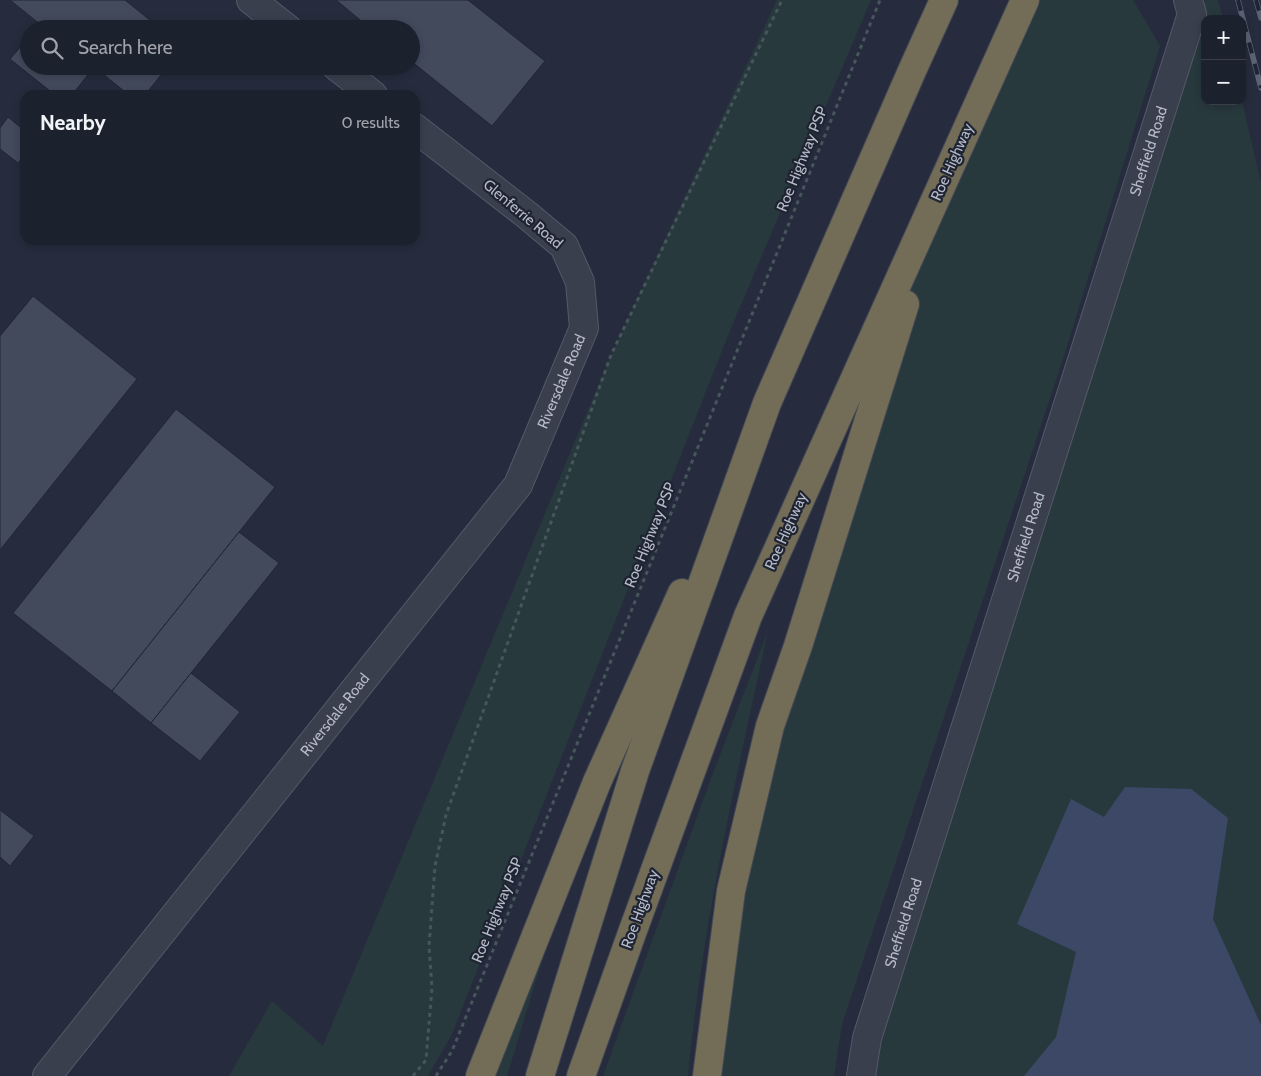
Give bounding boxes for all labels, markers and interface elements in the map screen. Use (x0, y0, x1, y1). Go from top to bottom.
map controls (1201, 15, 1246, 105)
button: + (1201, 15, 1246, 60)
search box (20, 20, 420, 75)
icon: search (38, 34, 66, 62)
text: Search here (78, 36, 172, 59)
button: − (1201, 60, 1246, 105)
street label: Roe Highway PSP (773, 103, 831, 214)
street label: Sheffield Road (1126, 104, 1171, 198)
text: Nearby (40, 110, 106, 135)
text: 0 results (341, 113, 400, 132)
street label: Roe Highway (927, 120, 977, 203)
street label: Glenferrie Road (480, 176, 566, 252)
street label: Riversdale Road (534, 332, 589, 431)
street label: Roe Highway PSP (621, 479, 679, 590)
street label: Roe Highway (761, 489, 811, 572)
street label: Sheffield Road (1003, 490, 1049, 584)
street label: Riversdale Road (297, 670, 373, 760)
street label: Roe Highway PSP (468, 854, 526, 965)
street label: Roe Highway (617, 867, 663, 951)
street label: Sheffield Road (881, 876, 926, 970)

